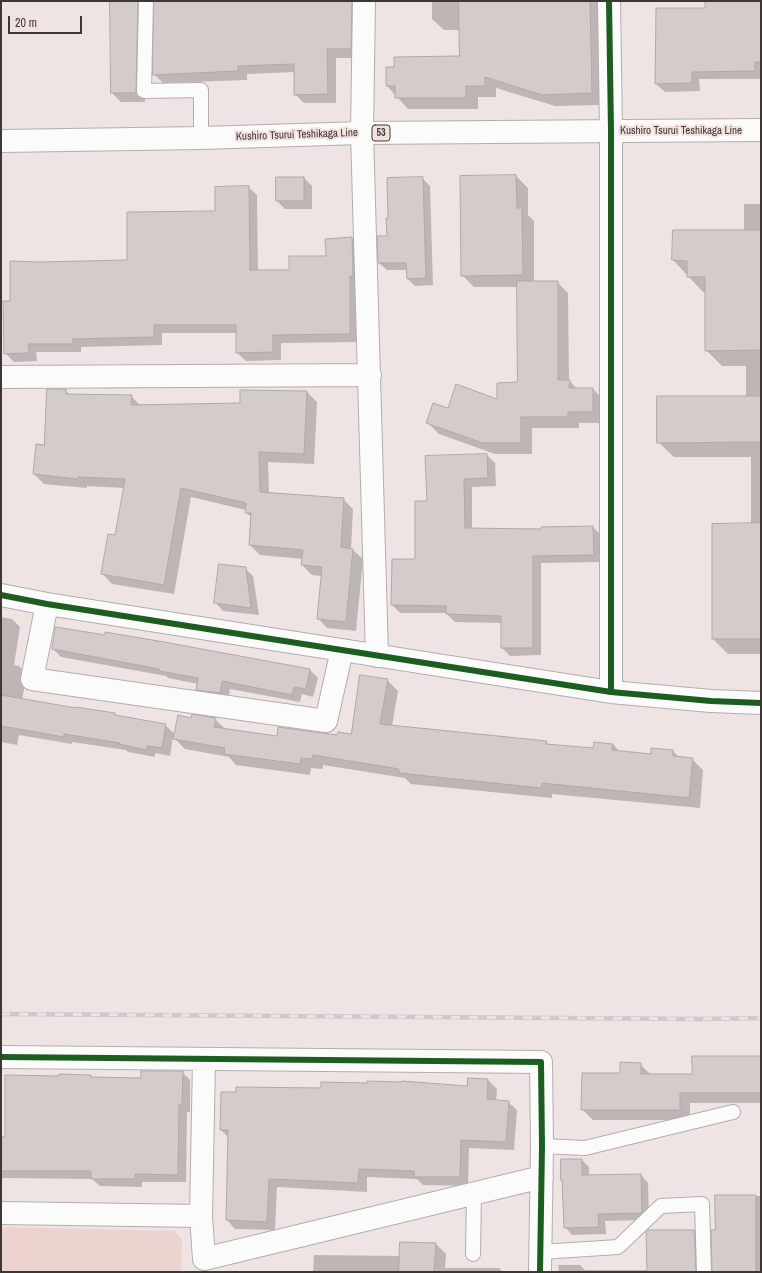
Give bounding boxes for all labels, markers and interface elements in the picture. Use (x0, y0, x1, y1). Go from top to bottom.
scale bar (10, 8, 84, 34)
text: 20 m (15, 15, 37, 31)
street label: Kushiro Tsurui Teshikaga Line (620, 124, 742, 138)
road number: 53 (372, 125, 390, 141)
street label: Kushiro Tsurui Teshikaga Line (236, 126, 358, 144)

